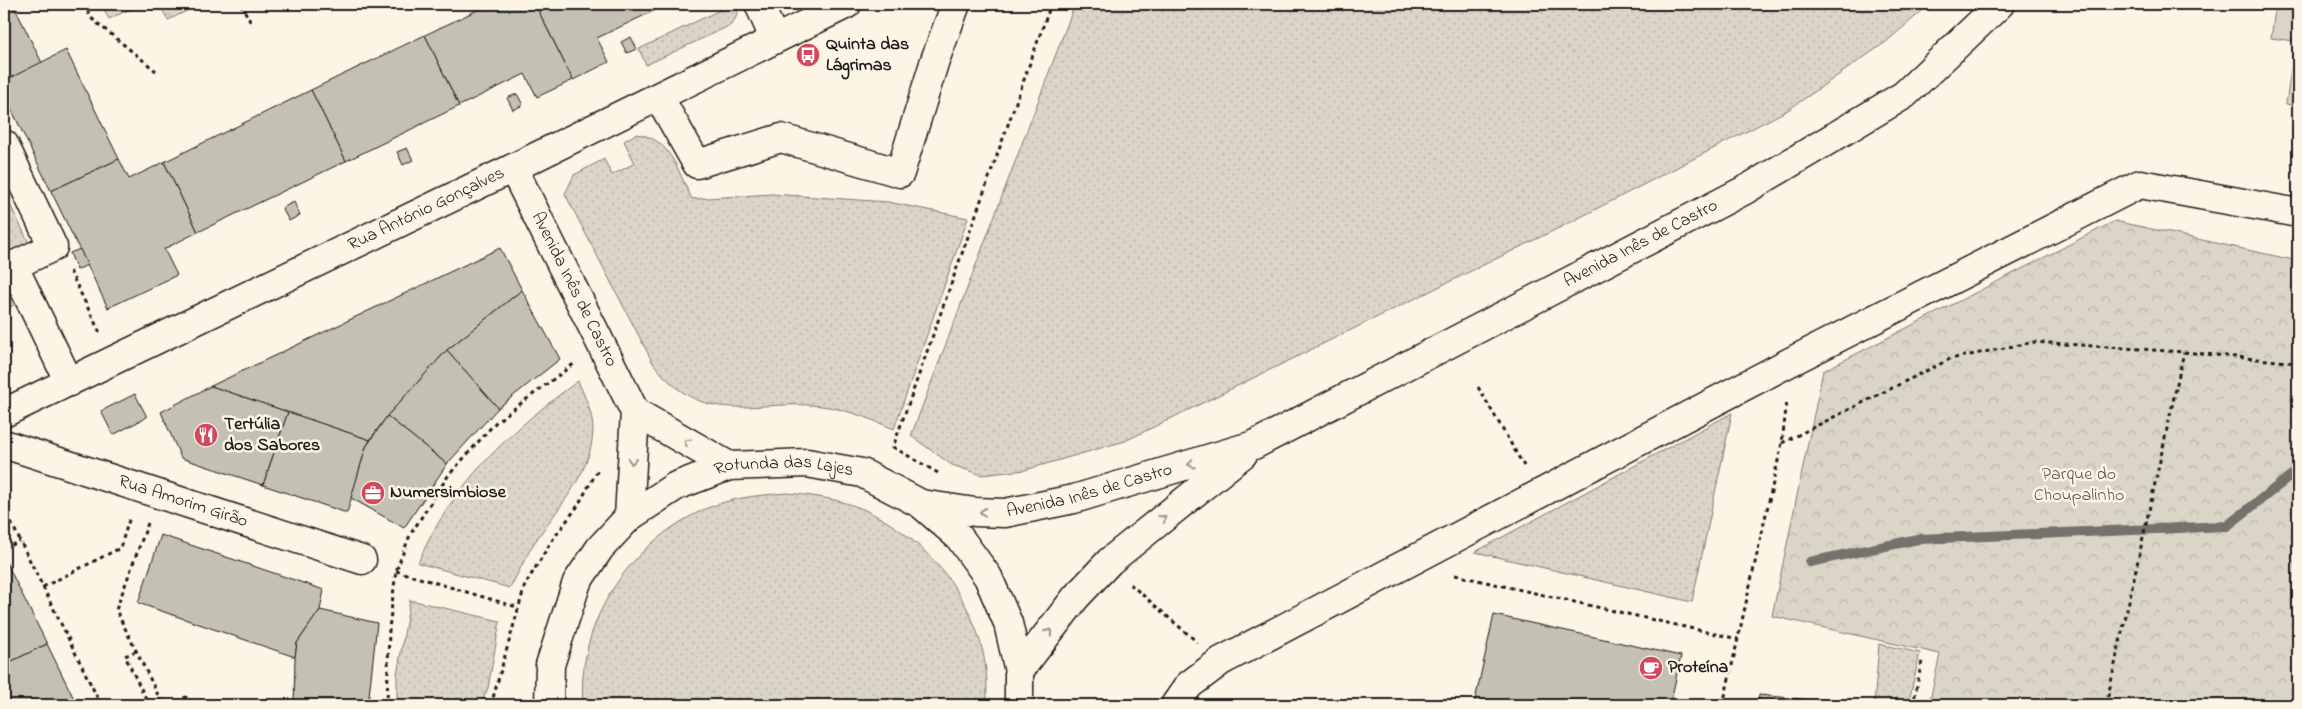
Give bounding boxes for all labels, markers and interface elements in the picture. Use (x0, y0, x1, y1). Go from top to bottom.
place label: Quinta das Lágrimas (826, 32, 909, 80)
bus stop icon: Quinta das Lágrimas (795, 42, 821, 68)
street label: Rua António Gonçalves (344, 161, 509, 258)
street label: Avenida Inês de Castro (1559, 193, 1723, 295)
street label: Avenida Inês de Castro (524, 208, 624, 372)
place label: Tertúlia dos Sabores (224, 412, 320, 459)
restaurant icon: Tertúlia dos Sabores (193, 422, 219, 448)
one-way arrow (683, 438, 692, 448)
street label: Rotunda das Lajes (711, 450, 856, 484)
one-way arrow (627, 457, 638, 465)
street label: Avenida Inês de Castro (1004, 457, 1176, 525)
one-way arrow (1187, 458, 1196, 468)
park label: Parque do Choupalinho (2034, 462, 2124, 509)
street label: Rua Amorim Girão (115, 469, 251, 535)
office icon: Numersimbiose (360, 480, 386, 506)
place label: Numersimbiose (390, 480, 507, 506)
one-way arrow (978, 507, 986, 518)
one-way arrow (1157, 516, 1166, 524)
one-way arrow (1043, 629, 1052, 638)
cafe icon: Proteína (1638, 655, 1664, 681)
place label: Proteína (1668, 655, 1729, 681)

